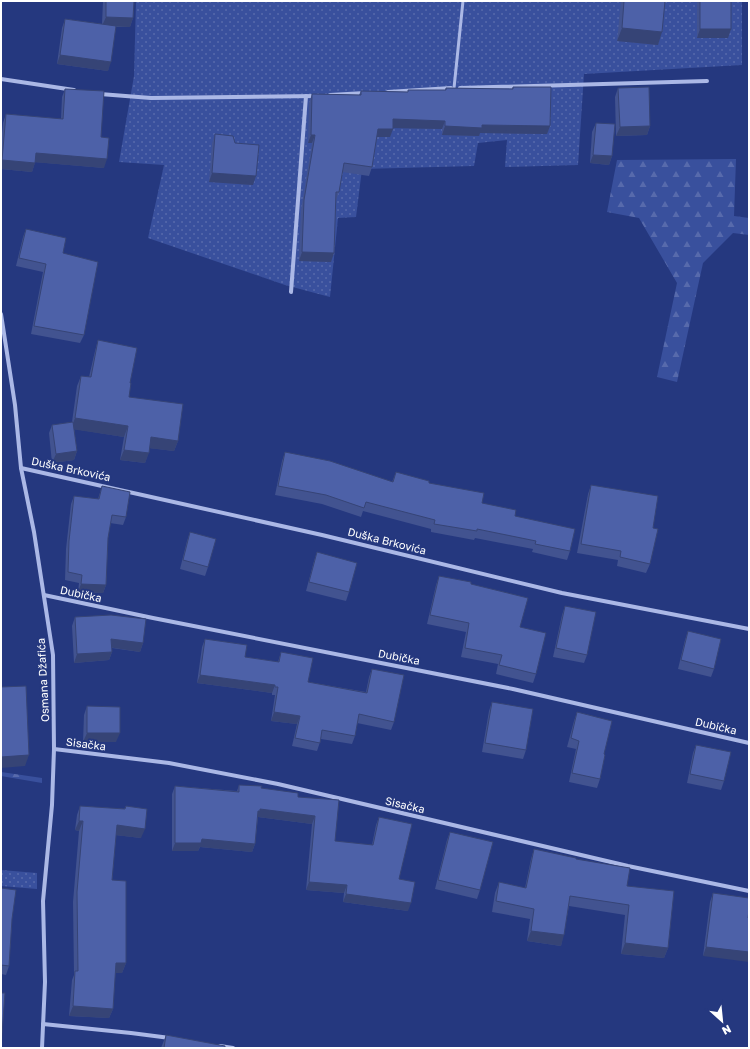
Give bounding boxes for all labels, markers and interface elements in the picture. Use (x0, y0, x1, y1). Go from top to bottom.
street label: Duška Brkovića (30, 454, 112, 483)
street label: Duška Brkovića (346, 524, 428, 557)
street label: Dubička (59, 583, 103, 604)
street label: Osmana Džafića (34, 638, 51, 722)
street label: Dubička (377, 646, 421, 667)
street label: Dubička (694, 714, 738, 737)
street label: Sisačka (65, 735, 107, 752)
street label: Sisačka (384, 794, 426, 815)
north arrow (702, 1001, 742, 1041)
text: N (720, 1023, 733, 1038)

